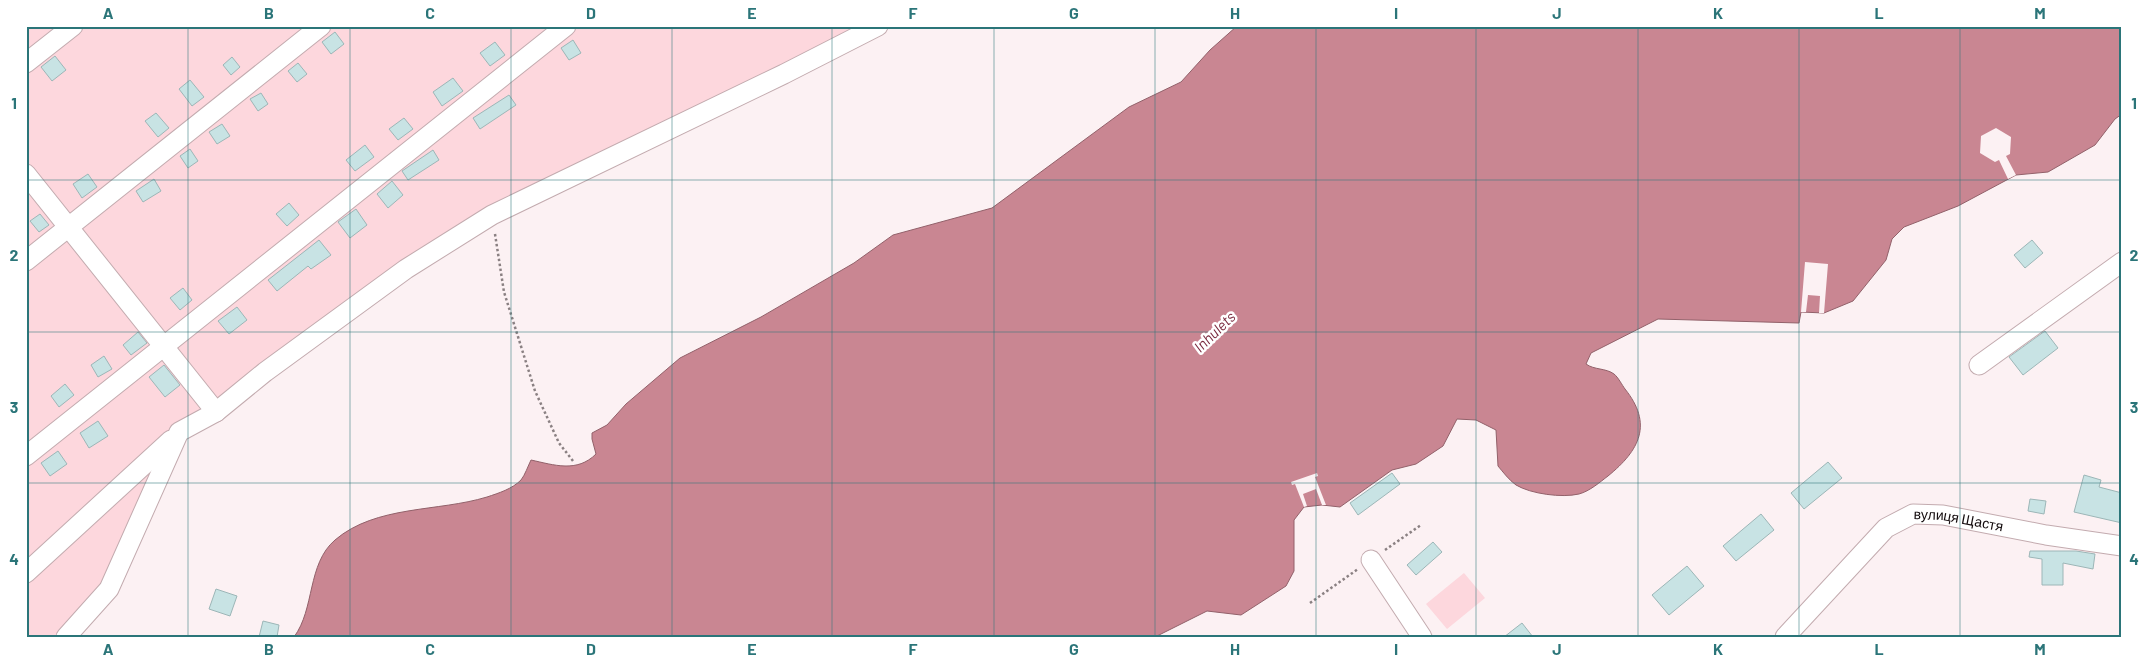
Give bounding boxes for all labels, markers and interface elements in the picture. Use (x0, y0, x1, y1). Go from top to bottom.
text: A (103, 3, 114, 22)
text: B (264, 3, 274, 22)
text: C (425, 3, 435, 22)
text: D (586, 3, 596, 22)
text: E (747, 3, 757, 22)
text: F (909, 3, 918, 22)
text: G (1069, 3, 1079, 22)
text: H (1230, 3, 1240, 22)
text: I (1394, 3, 1398, 22)
text: J (1552, 3, 1562, 22)
text: K (1713, 3, 1723, 22)
text: L (1874, 3, 1884, 22)
text: M (2034, 3, 2046, 22)
text: 1 (11, 93, 17, 112)
text: 1 (2131, 93, 2137, 112)
text: 2 (10, 245, 19, 264)
text: 2 (2130, 245, 2139, 264)
water label: Inhulets (1190, 307, 1239, 355)
text: 3 (10, 397, 18, 416)
text: 3 (2130, 397, 2138, 416)
street label: вулиця Щастя (1914, 505, 2005, 535)
text: 4 (9, 549, 19, 568)
text: 4 (2129, 549, 2139, 568)
text: A (103, 639, 114, 658)
text: B (264, 639, 274, 658)
text: C (425, 639, 435, 658)
text: D (586, 639, 596, 658)
text: E (747, 639, 757, 658)
text: F (909, 639, 918, 658)
text: G (1069, 639, 1079, 658)
text: H (1230, 639, 1240, 658)
text: I (1394, 639, 1398, 658)
text: J (1552, 639, 1562, 658)
text: K (1713, 639, 1723, 658)
text: L (1874, 639, 1884, 658)
text: M (2034, 639, 2046, 658)

